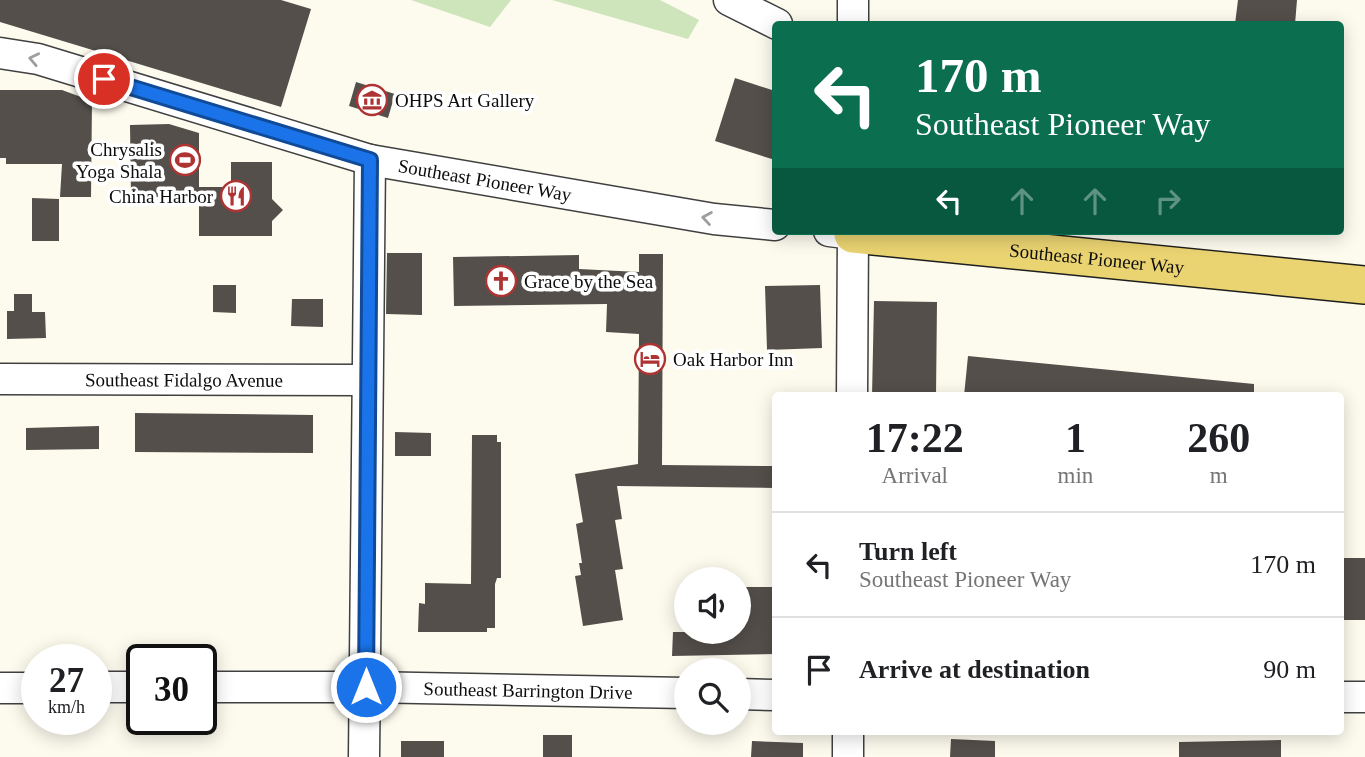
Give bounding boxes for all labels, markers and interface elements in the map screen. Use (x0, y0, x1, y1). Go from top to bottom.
text: 170 m (915, 48, 1042, 103)
pin (74, 49, 134, 109)
icon: left (800, 49, 891, 140)
one-way arrow (28, 53, 40, 68)
icon: arrive (85, 60, 123, 98)
museum icon: OHPS Art Gallery (355, 83, 389, 117)
place label: OHPS Art Gallery (395, 90, 535, 111)
text: Southeast Pioneer Way (915, 106, 1210, 142)
place label: Chrysalis Yoga Shala (76, 139, 163, 182)
sports icon: Chrysalis Yoga Shala (168, 143, 202, 177)
street label: Southeast Pioneer Way (397, 155, 574, 205)
restaurant icon: China Harbor (219, 179, 253, 213)
icon: left (930, 182, 968, 220)
icon: ahead (1003, 182, 1041, 220)
icon: ahead (1076, 182, 1114, 220)
icon: right (1149, 182, 1187, 220)
place label: China Harbor (109, 186, 214, 207)
one-way arrow (702, 210, 713, 225)
street label: Southeast Pioneer Way (1008, 239, 1186, 277)
church icon: Grace by the Sea (484, 264, 518, 298)
place label: Grace by the Sea (524, 271, 654, 292)
hotel icon: Oak Harbor Inn (633, 342, 667, 376)
place label: Oak Harbor Inn (673, 349, 794, 370)
street label: Southeast Fidalgo Avenue (85, 369, 283, 390)
text: 17:22 (866, 415, 964, 461)
text: 1 (1065, 415, 1086, 461)
text: 260 (1187, 415, 1250, 461)
text: Arrival (882, 463, 948, 488)
text: min (1058, 463, 1093, 488)
text: m (1210, 463, 1228, 488)
text: Turn left (859, 537, 957, 566)
icon: left (800, 546, 838, 584)
text: 170 m (1250, 550, 1316, 579)
map controls (674, 567, 751, 735)
button: sound (674, 567, 751, 644)
text: Southeast Pioneer Way (859, 567, 1071, 592)
speed limit sign: 30 (126, 644, 217, 735)
position arrow (329, 650, 403, 724)
icon: arrive (800, 651, 838, 689)
text: Arrive at destination (859, 655, 1090, 684)
text: 90 m (1263, 655, 1316, 684)
button: search (674, 658, 751, 735)
text: 27 (49, 661, 84, 700)
street label: Southeast Barrington Drive (423, 678, 633, 702)
text: km/h (48, 697, 85, 717)

